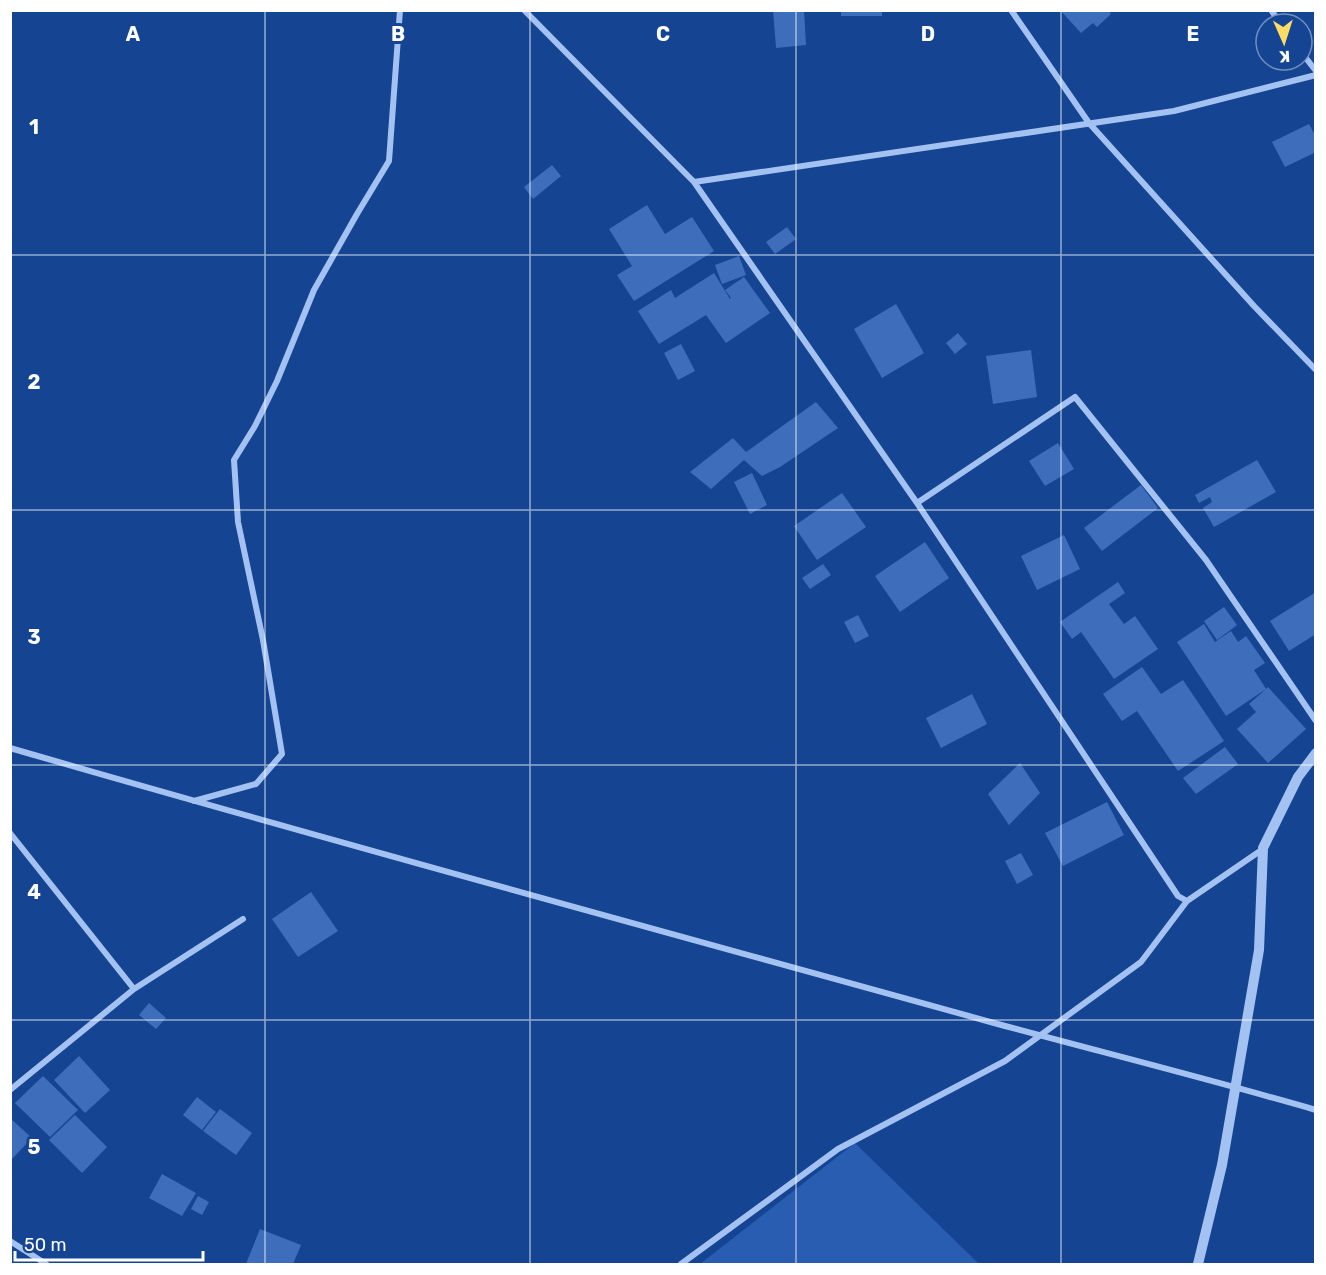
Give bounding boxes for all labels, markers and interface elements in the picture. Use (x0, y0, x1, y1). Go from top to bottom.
north arrow (1254, 12, 1314, 72)
text: A (126, 22, 141, 46)
text: B (391, 22, 405, 46)
text: C (656, 22, 670, 46)
text: D (921, 22, 935, 46)
text: E (1187, 22, 1199, 46)
text: K (1279, 47, 1291, 66)
text: 1 (29, 115, 39, 139)
text: 2 (28, 370, 41, 394)
text: 3 (27, 625, 41, 649)
text: 4 (27, 880, 41, 904)
text: 5 (28, 1135, 41, 1159)
scale bar (15, 1224, 202, 1262)
text: 50 m (24, 1234, 67, 1256)

